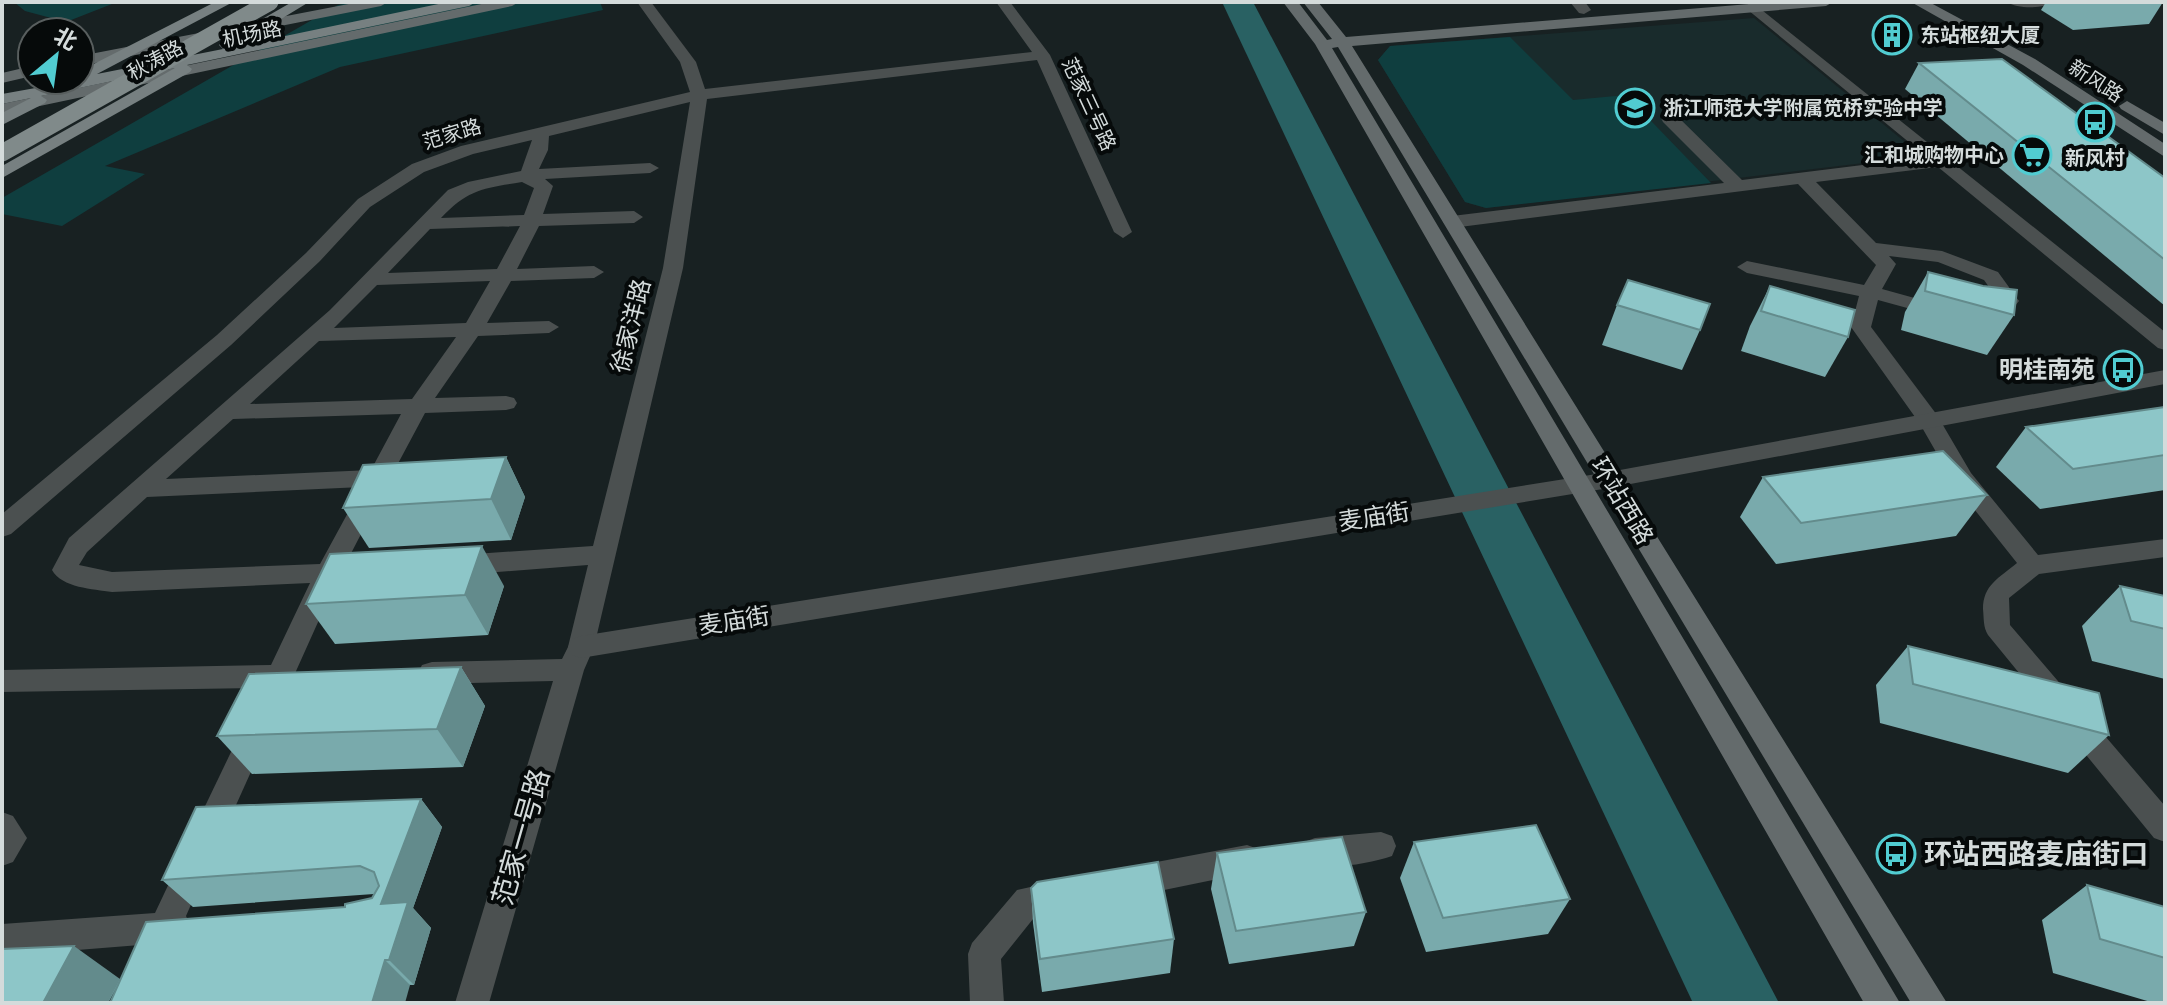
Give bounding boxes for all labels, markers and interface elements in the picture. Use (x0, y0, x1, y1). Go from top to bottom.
building icon: 东站枢纽大厦 (1871, 14, 1913, 56)
north arrow (16, 16, 96, 96)
street label: 机场路 (220, 16, 284, 52)
text: 北 (49, 22, 82, 56)
place label: 东站枢纽大厦 (1920, 23, 2040, 47)
street label: 秋涛路 (123, 35, 187, 85)
street label: 范家三号路 (1057, 54, 1121, 154)
street label: 新风路 (2064, 55, 2128, 107)
school or university icon: 浙江师范大学附属笕桥实验中学 (1614, 87, 1656, 129)
place label: 浙江师范大学附属笕桥实验中学 (1663, 96, 1943, 120)
bus stop icon: 新风村 (2074, 101, 2116, 143)
street label: 范家路 (420, 114, 484, 154)
supermarket icon: 汇和城购物中心 (2011, 134, 2053, 176)
place label: 汇和城购物中心 (1864, 143, 2004, 167)
place label: 新风村 (2065, 146, 2125, 170)
street label: 徐家洋路 (606, 276, 656, 376)
bus stop icon: 明桂南苑 (2102, 349, 2144, 391)
place label: 明桂南苑 (1999, 356, 2095, 384)
street label: 环站西路 (1585, 453, 1659, 549)
street label: 麦庙街 (1336, 498, 1412, 536)
street label: 麦庙街 (696, 602, 772, 640)
street label: 范家一号路 (486, 765, 556, 909)
bus stop icon: 环站西路麦庙街口 (1875, 833, 1917, 875)
place label: 环站西路麦庙街口 (1924, 838, 2148, 871)

